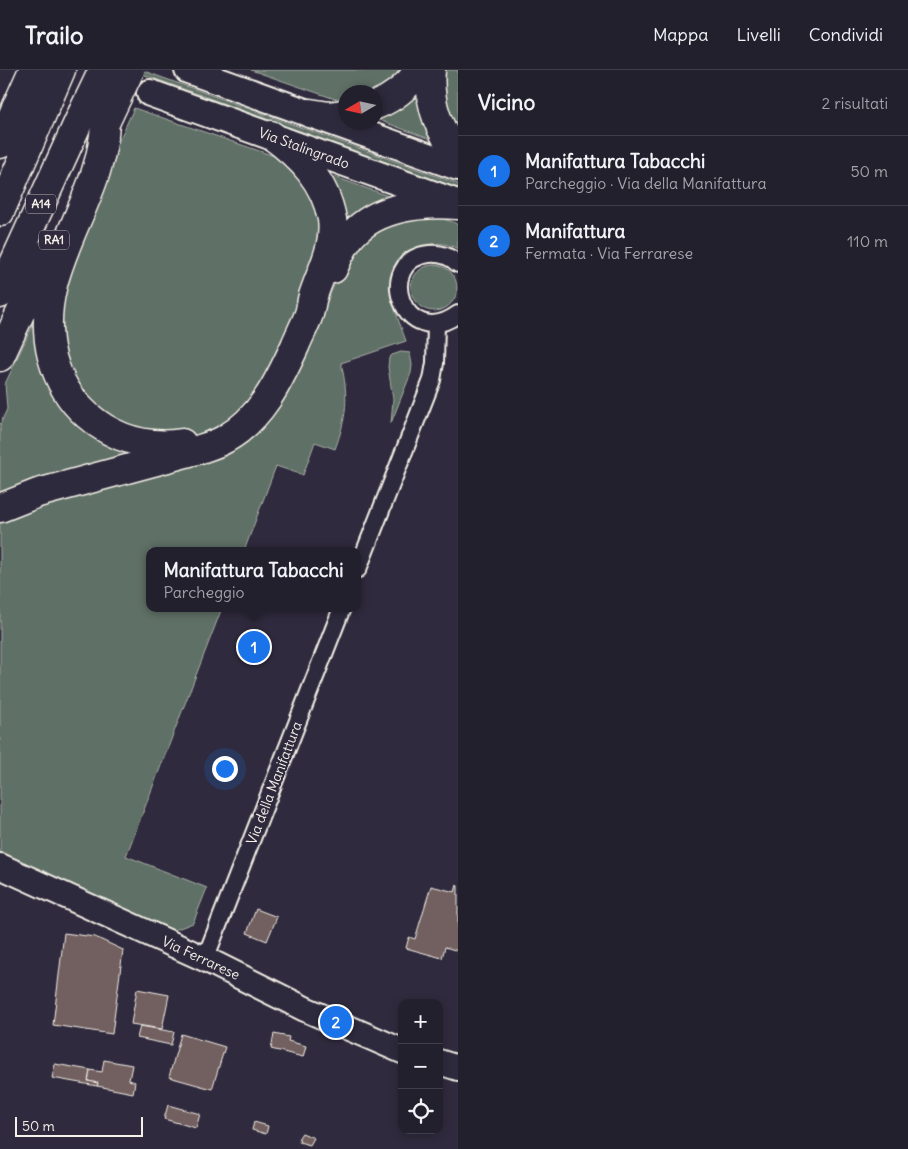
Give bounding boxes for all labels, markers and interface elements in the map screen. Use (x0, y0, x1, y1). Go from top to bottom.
text: Trailo (25, 20, 83, 50)
text: Mappa (653, 23, 708, 46)
text: Livelli (736, 23, 781, 46)
text: Condividi (809, 23, 883, 46)
north arrow (338, 85, 383, 130)
text: Vicino (478, 89, 535, 116)
text: 2 risultati (822, 93, 888, 113)
street label: Via Stalingrado (256, 123, 352, 173)
text: Manifattura Tabacchi (525, 149, 705, 173)
text: 1 (491, 161, 497, 181)
text: 50 m (850, 161, 888, 181)
text: Parcheggio · Via della Manifattura (525, 173, 767, 193)
road number: A14 (26, 195, 56, 214)
text: Manifattura (525, 219, 625, 243)
road number: RA1 (39, 230, 69, 250)
text: 2 (490, 231, 498, 251)
text: 110 m (847, 231, 888, 251)
text: Fermata · Via Ferrarese (525, 243, 693, 263)
popup (146, 547, 361, 612)
text: Manifattura Tabacchi (163, 558, 344, 582)
text: Parcheggio (163, 582, 245, 602)
pin: 1 (238, 628, 270, 666)
street label: Via della Manifattura (242, 719, 306, 847)
your location (212, 756, 238, 782)
street label: Via Ferrarese (159, 932, 243, 984)
map controls (398, 999, 443, 1134)
button: + (398, 999, 443, 1044)
pin: 2 (320, 1003, 352, 1041)
button: − (398, 1044, 443, 1089)
button: locate (398, 1089, 443, 1134)
scale bar (15, 1114, 142, 1137)
text: 50 m (22, 1117, 55, 1135)

